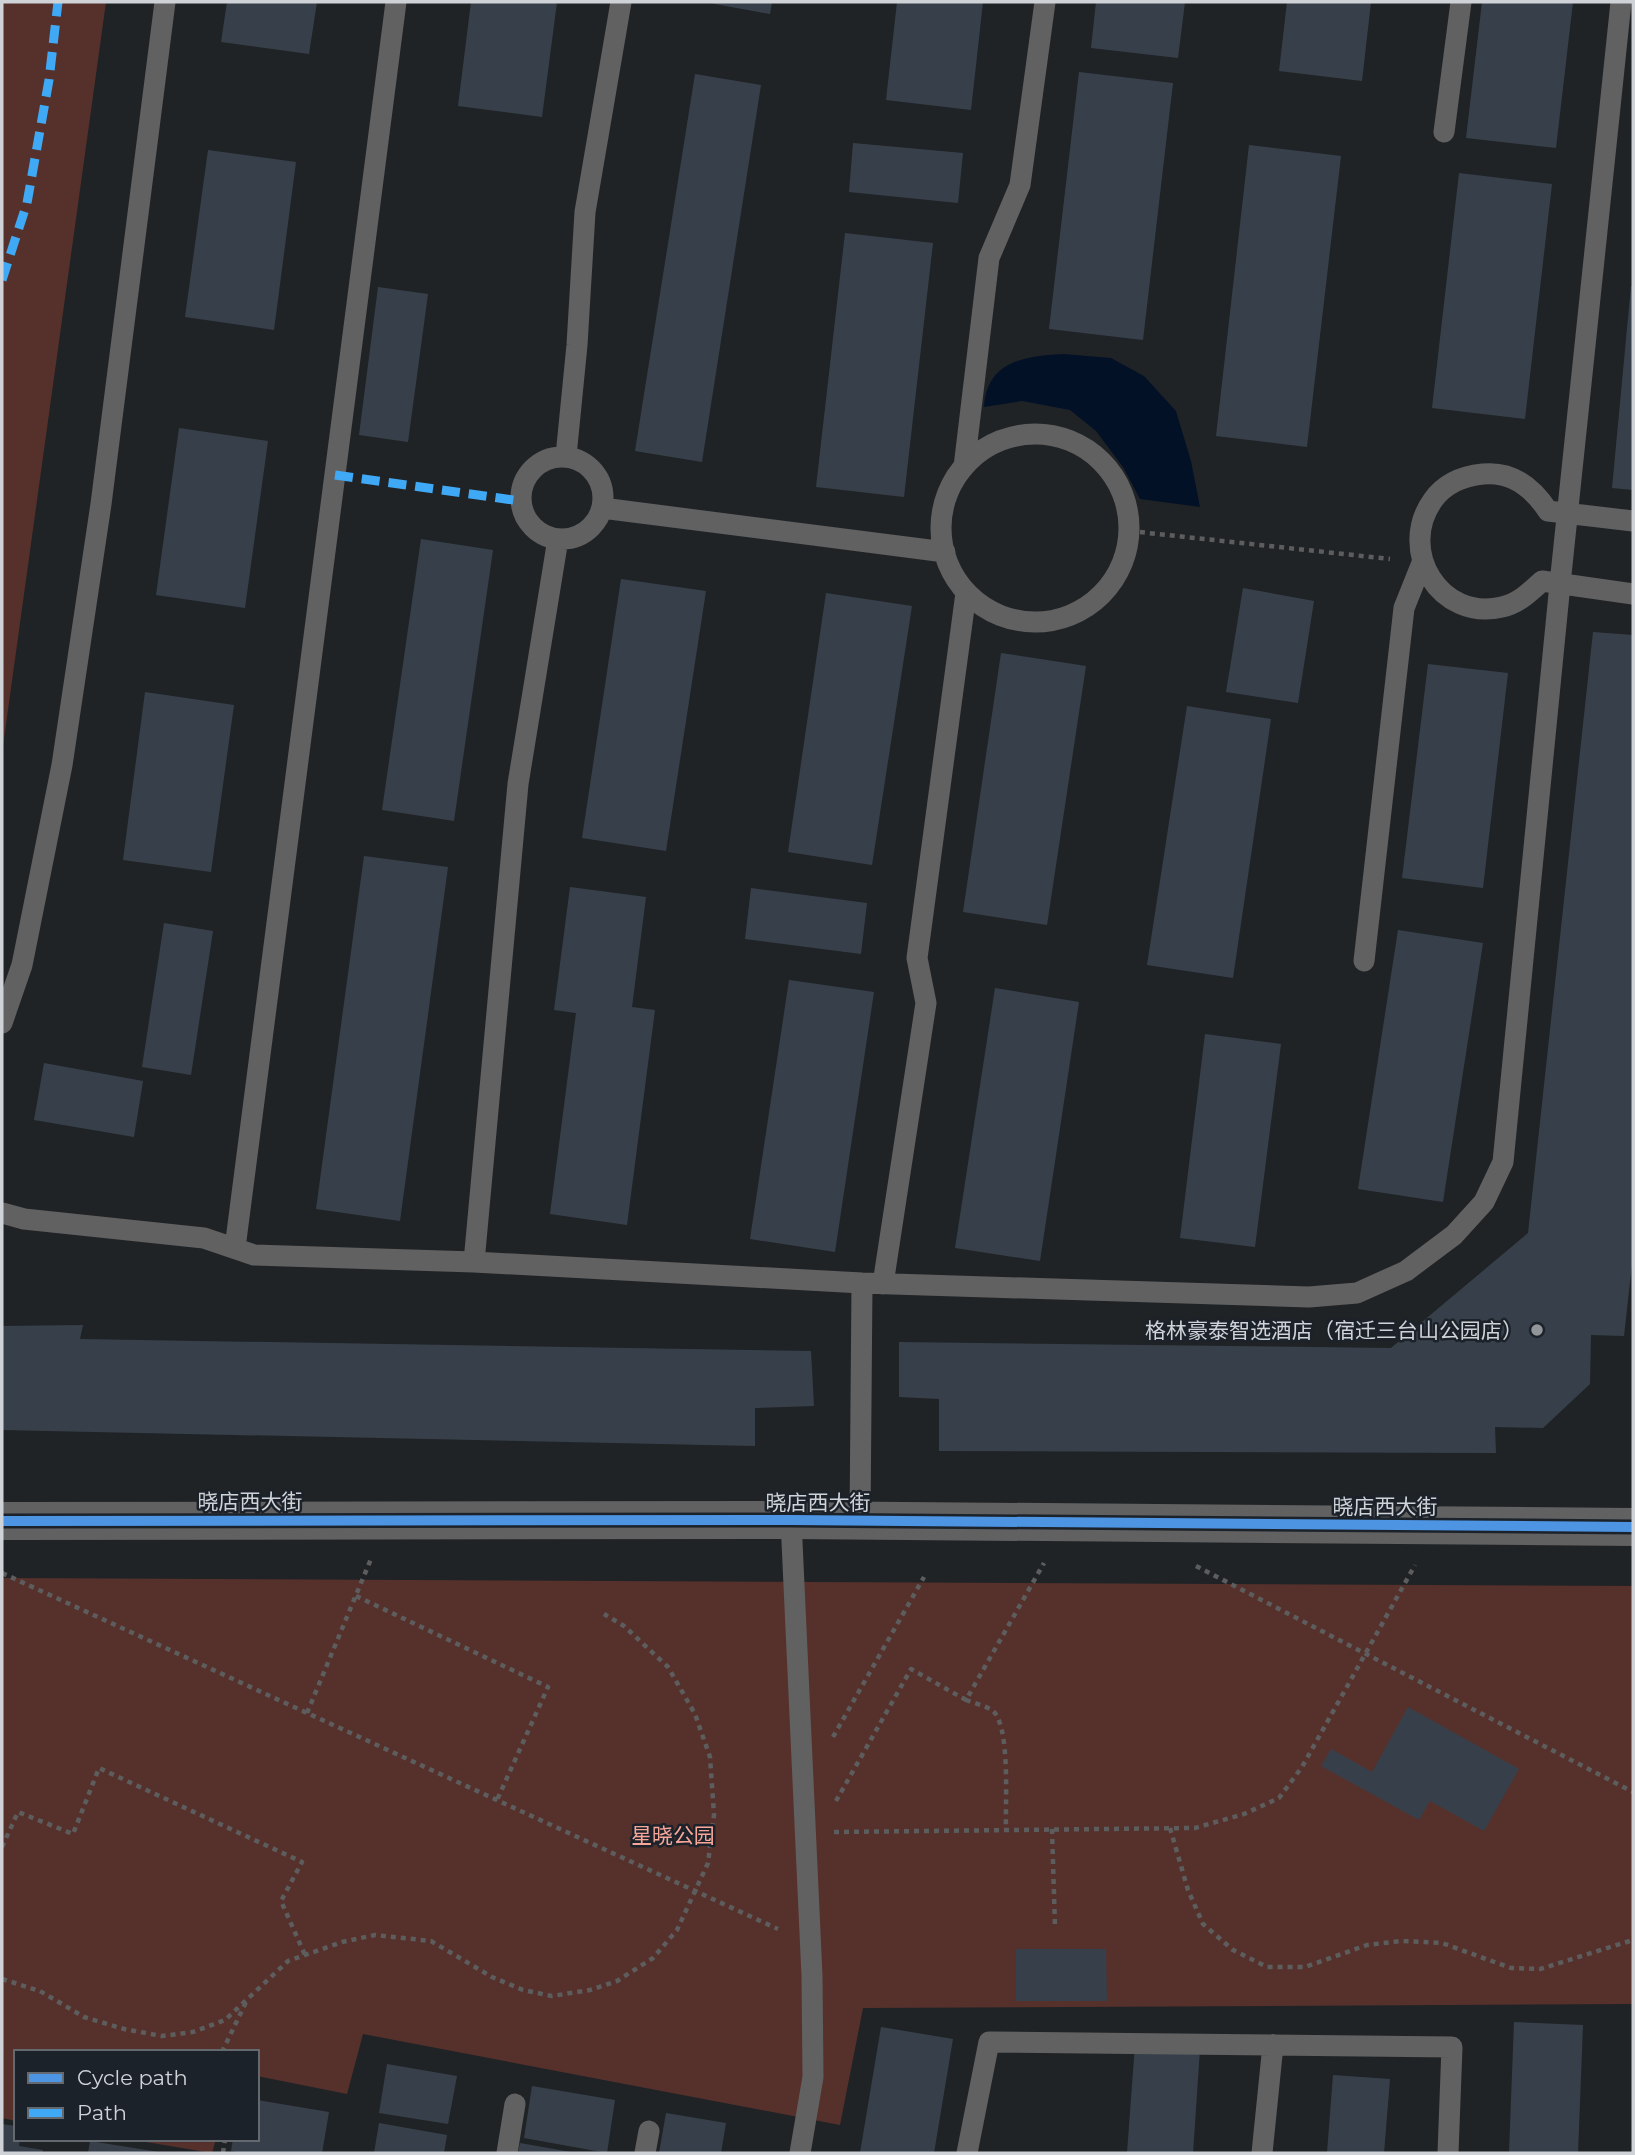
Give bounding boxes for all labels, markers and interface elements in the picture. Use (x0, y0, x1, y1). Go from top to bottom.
place label: 格林豪泰智选酒店（宿迁三台山公园店） (1145, 1318, 1523, 1343)
marker: 格林豪泰智选酒店（宿迁三台山公园店） (1529, 1322, 1545, 1338)
street label: 晓店西大街 (198, 1489, 303, 1514)
street label: 晓店西大街 (766, 1490, 871, 1515)
street label: 晓店西大街 (1333, 1494, 1438, 1519)
park label: 星晓公园 (631, 1823, 715, 1848)
legend (14, 2050, 259, 2141)
text: Cycle path (77, 2065, 188, 2090)
text: Path (77, 2100, 127, 2125)

